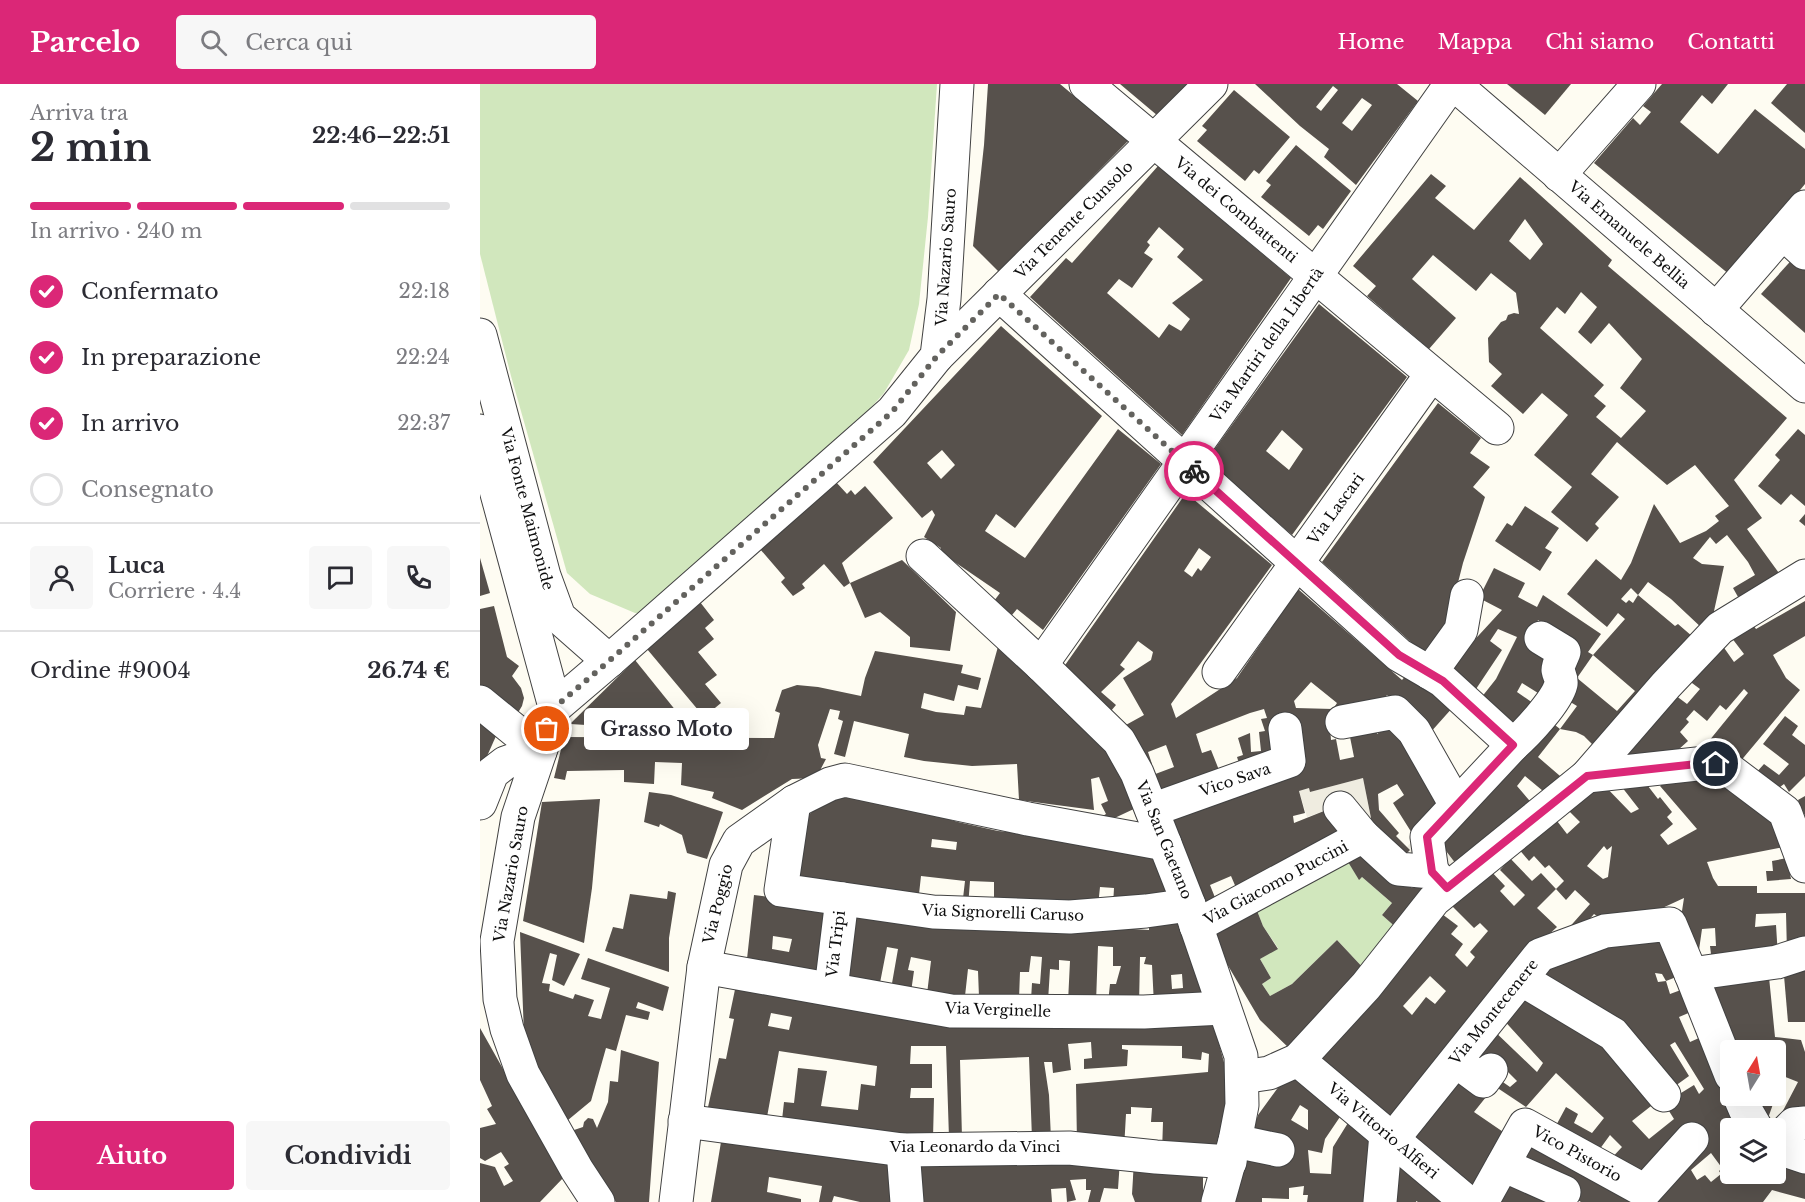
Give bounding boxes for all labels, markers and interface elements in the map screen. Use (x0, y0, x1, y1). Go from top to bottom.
search box (176, 15, 596, 69)
text: Parcelo (30, 25, 140, 60)
icon: search (197, 26, 230, 59)
text: Cerca qui (245, 29, 352, 56)
text: Home (1337, 29, 1405, 55)
text: Mappa (1438, 29, 1512, 55)
text: Chi siamo (1545, 29, 1654, 55)
text: Contatti (1687, 29, 1775, 55)
text: Arriva tra (30, 101, 128, 125)
text: 22:46–22:51 (312, 122, 450, 149)
text: 2 min (30, 123, 151, 172)
street label: Via dei Combattenti (1170, 152, 1302, 267)
street label: Via Tenente Cunsolo (1010, 156, 1137, 283)
street label: Via Emanuele Bellia (1564, 176, 1694, 293)
street label: Via Nazario Sauro (931, 187, 960, 328)
text: In arrivo · 240 m (30, 219, 202, 243)
street label: Via Martiri della Libertà (1205, 263, 1328, 427)
icon: check (30, 275, 63, 308)
text: Confermato (81, 278, 219, 305)
text: 22:18 (399, 279, 450, 303)
icon: check (30, 341, 63, 374)
text: In preparazione (81, 344, 261, 371)
text: 22:24 (396, 345, 450, 369)
icon: check (30, 407, 63, 440)
text: In arrivo (81, 410, 180, 437)
text: 22:37 (397, 411, 450, 435)
street label: Via Fonte Maimonide (496, 425, 558, 592)
courier (1164, 441, 1224, 501)
icon: bike (1178, 455, 1211, 488)
street label: Via Lascari (1303, 469, 1368, 549)
text: Consegnato (81, 476, 214, 503)
button: person (30, 546, 93, 609)
button: chat (309, 546, 372, 609)
button: phone (387, 546, 450, 609)
text: Luca (108, 552, 165, 579)
text: Corriere · 4.4 (108, 579, 241, 603)
text: Ordine #9004 (30, 657, 191, 684)
text: 26.74 € (367, 657, 450, 684)
pin (521, 703, 572, 754)
callout: Grasso Moto (583, 708, 748, 750)
icon: bag (530, 712, 563, 745)
text: Grasso Moto (600, 717, 733, 741)
pin (1690, 738, 1741, 789)
icon: home (1699, 747, 1732, 780)
street label: Vico Sava (1196, 758, 1274, 801)
street label: Via San Gaetano (1132, 777, 1197, 902)
street label: Via Nazario Sauro (489, 804, 532, 945)
street label: Via Giacomo Puccini (1199, 836, 1351, 929)
street label: Via Poggio (698, 862, 737, 947)
street label: Via Signorelli Caruso (921, 900, 1085, 925)
street label: Via Tripi (822, 909, 849, 979)
street label: Via Montecenere (1444, 955, 1542, 1069)
street label: Via Verginelle (944, 998, 1051, 1021)
north arrow (1720, 1040, 1786, 1106)
map controls (1720, 1040, 1786, 1184)
street label: Via Vittorio Alfieri (1323, 1078, 1443, 1183)
button: layers (1720, 1118, 1786, 1184)
button: Aiuto (30, 1121, 234, 1190)
button: Condividi (246, 1121, 450, 1190)
street label: Vico Pistorio (1529, 1121, 1625, 1186)
street label: Via Leonardo da Vinci (889, 1137, 1060, 1156)

